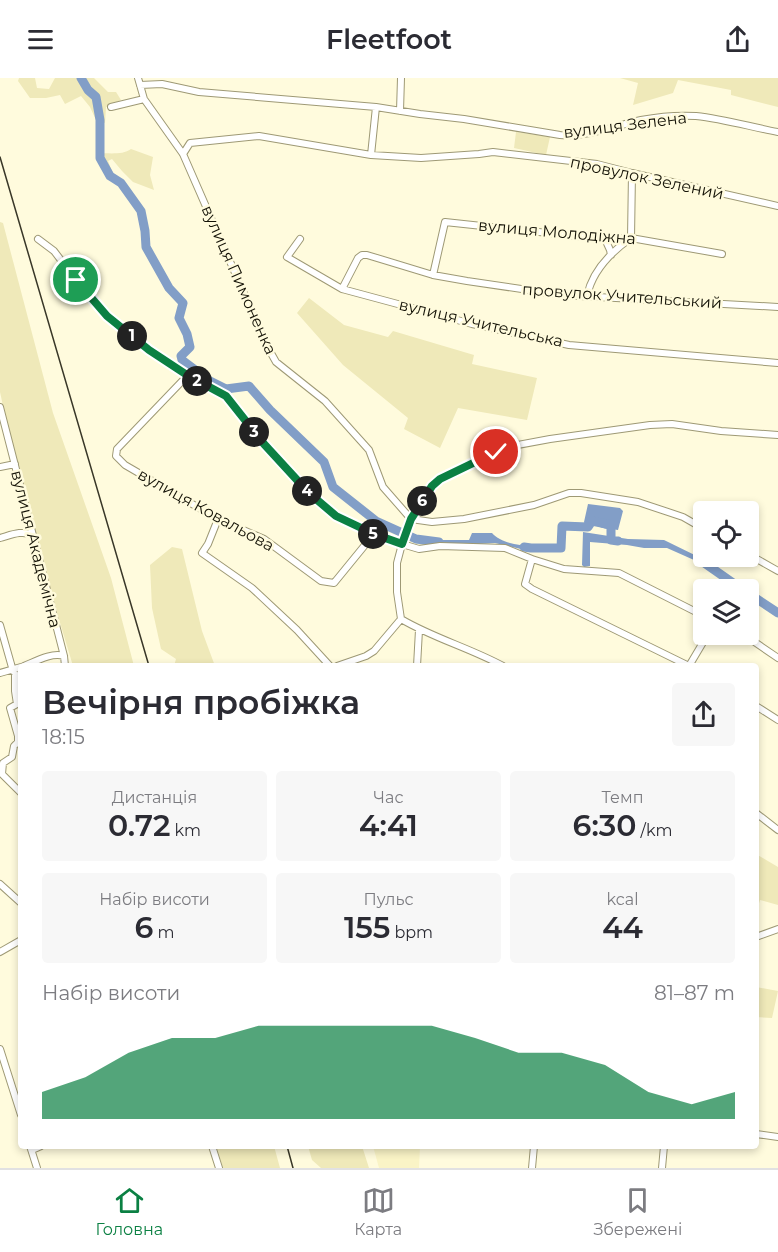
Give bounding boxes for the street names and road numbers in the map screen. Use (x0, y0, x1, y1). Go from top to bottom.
street label: вулиця Зелена (562, 108, 688, 142)
street label: провулок Зелений (569, 152, 725, 204)
street label: вулиця Пимоненка (198, 202, 280, 358)
street label: вулиця Молодіжна (477, 216, 637, 248)
street label: провулок Учительський (521, 280, 723, 312)
street label: вулиця Учительська (397, 295, 565, 351)
street label: вулиця Ковальова (135, 465, 277, 555)
street label: вулиця Академічна (7, 468, 65, 630)

